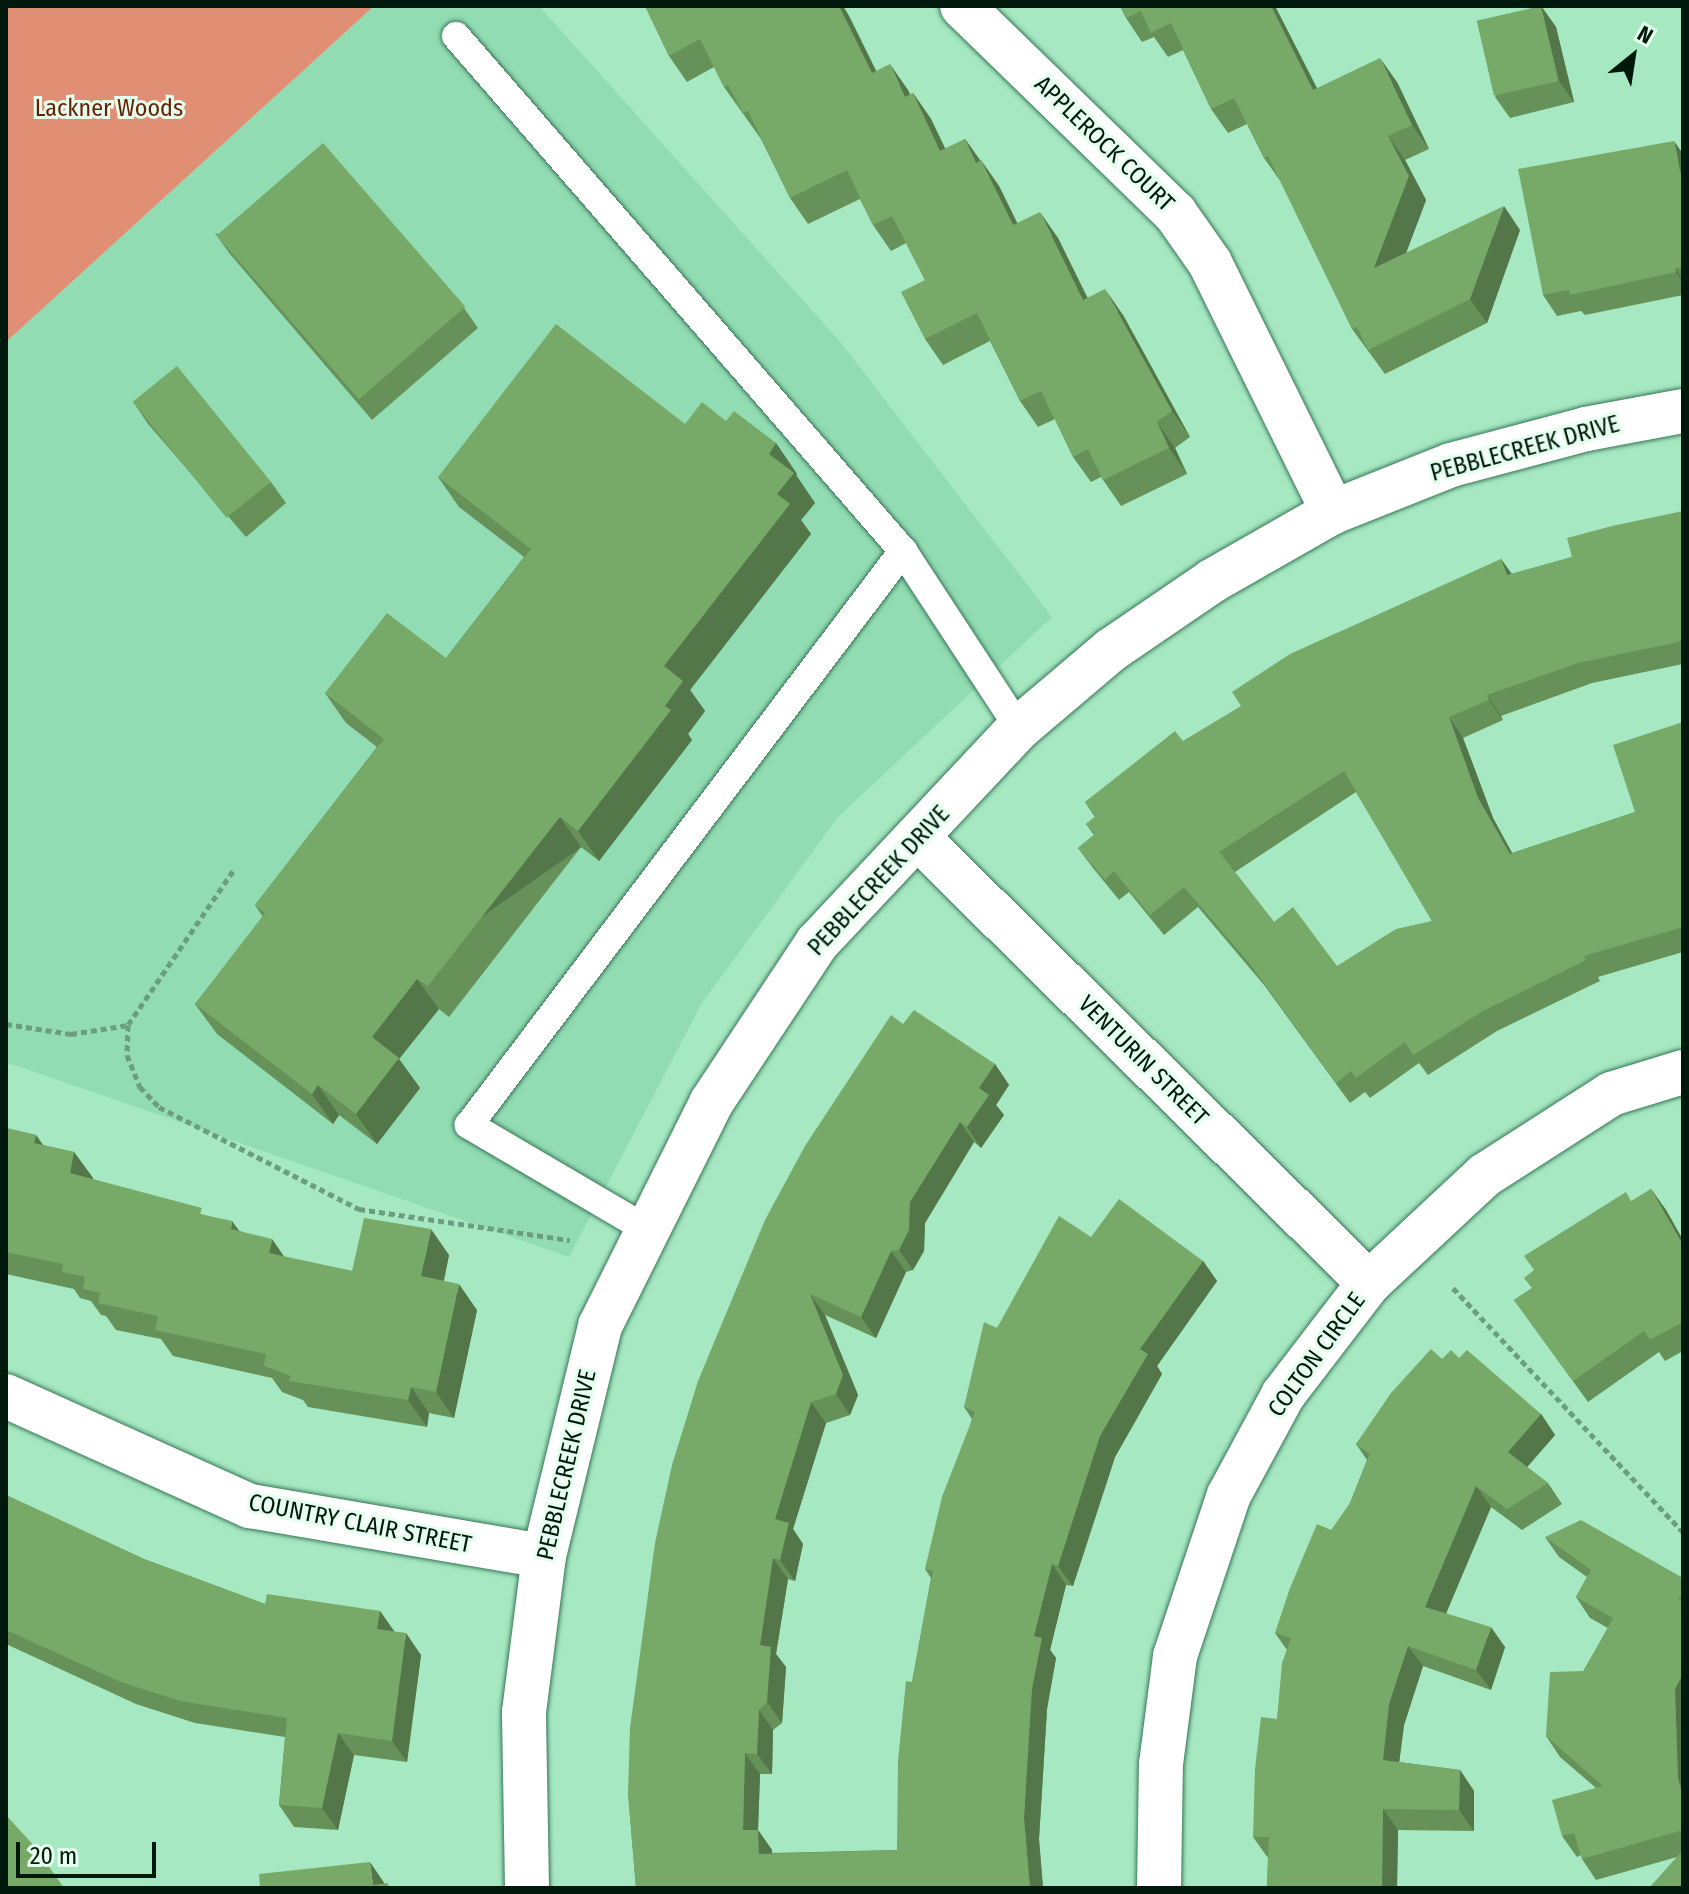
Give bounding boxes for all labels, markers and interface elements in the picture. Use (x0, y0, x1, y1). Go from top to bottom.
north arrow (1593, 16, 1673, 96)
text: N (1633, 20, 1658, 50)
street label: APPLEROCK COURT (1028, 70, 1180, 218)
park label: Lackner Woods (35, 95, 183, 123)
street label: PEBBLECREEK DRIVE (1427, 410, 1623, 488)
street label: PEBBLECREEK DRIVE (802, 800, 956, 962)
street label: VENTURIN STREET (1072, 990, 1214, 1132)
street label: COLTON CIRCLE (1262, 1287, 1372, 1423)
street label: PEBBLECREEK DRIVE (531, 1367, 603, 1563)
street label: COUNTRY CLAIR STREET (246, 1488, 474, 1560)
scale bar (20, 1826, 160, 1876)
text: 20 m (30, 1842, 77, 1870)

